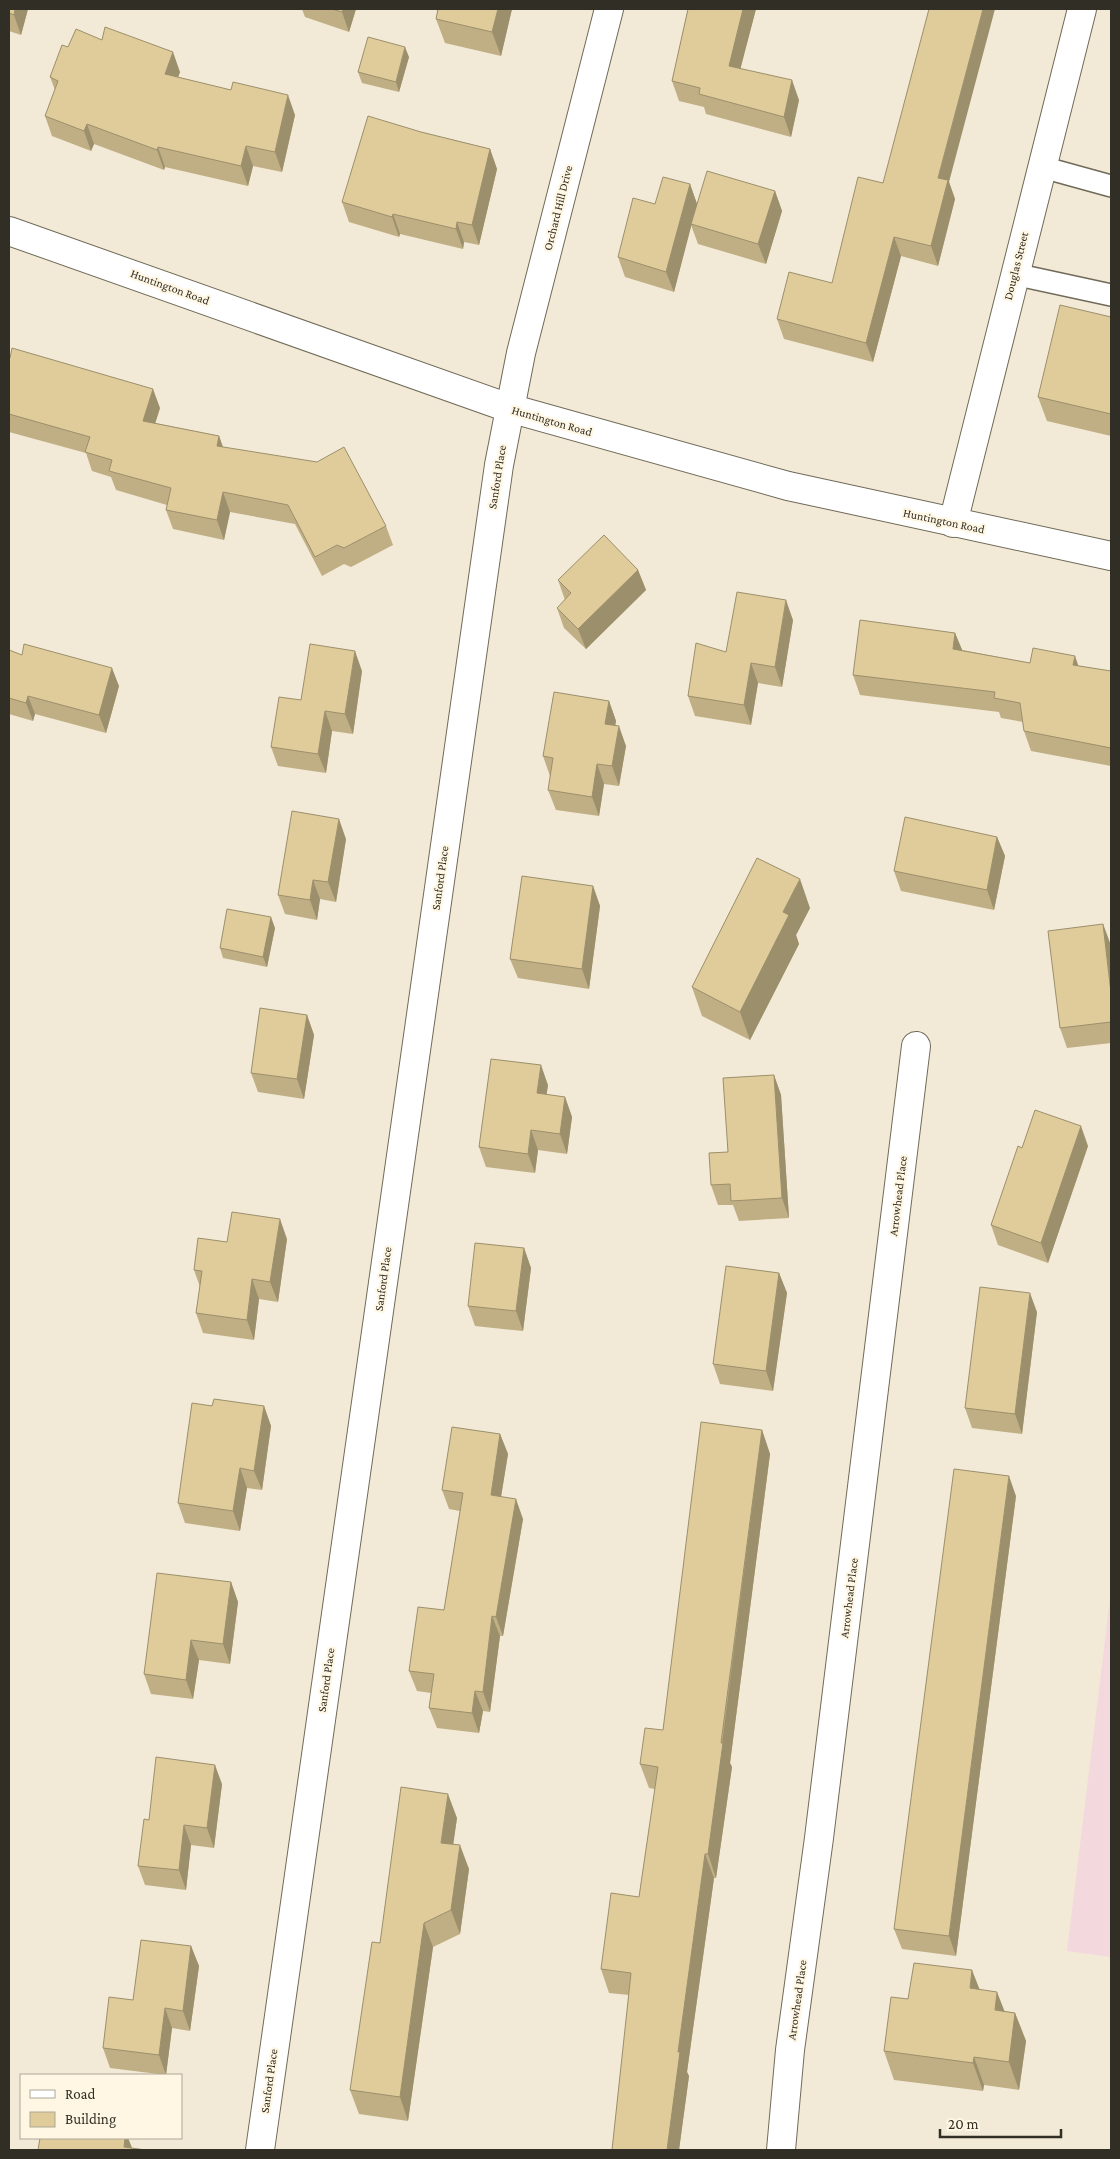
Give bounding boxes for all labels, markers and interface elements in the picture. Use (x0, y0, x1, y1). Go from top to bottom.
street label: Orchard Hill Drive (541, 164, 575, 252)
street label: Douglas Street (1001, 229, 1031, 302)
street label: Huntington Road (129, 266, 212, 308)
street label: Huntington Road (510, 403, 594, 439)
street label: Sanford Place (485, 444, 509, 510)
street label: Huntington Road (902, 506, 987, 537)
street label: Sanford Place (429, 845, 451, 911)
street label: Arrowhead Place (886, 1155, 910, 1237)
street label: Sanford Place (372, 1246, 394, 1312)
street label: Arrowhead Place (837, 1557, 861, 1639)
street label: Sanford Place (315, 1647, 337, 1713)
street label: Arrowhead Place (784, 1959, 810, 2041)
street label: Sanford Place (258, 2048, 280, 2114)
legend (20, 2074, 182, 2139)
text: Road (65, 2086, 96, 2102)
scale bar (940, 2106, 1061, 2138)
text: Building (65, 2111, 116, 2128)
text: 20 m (948, 2116, 979, 2132)

